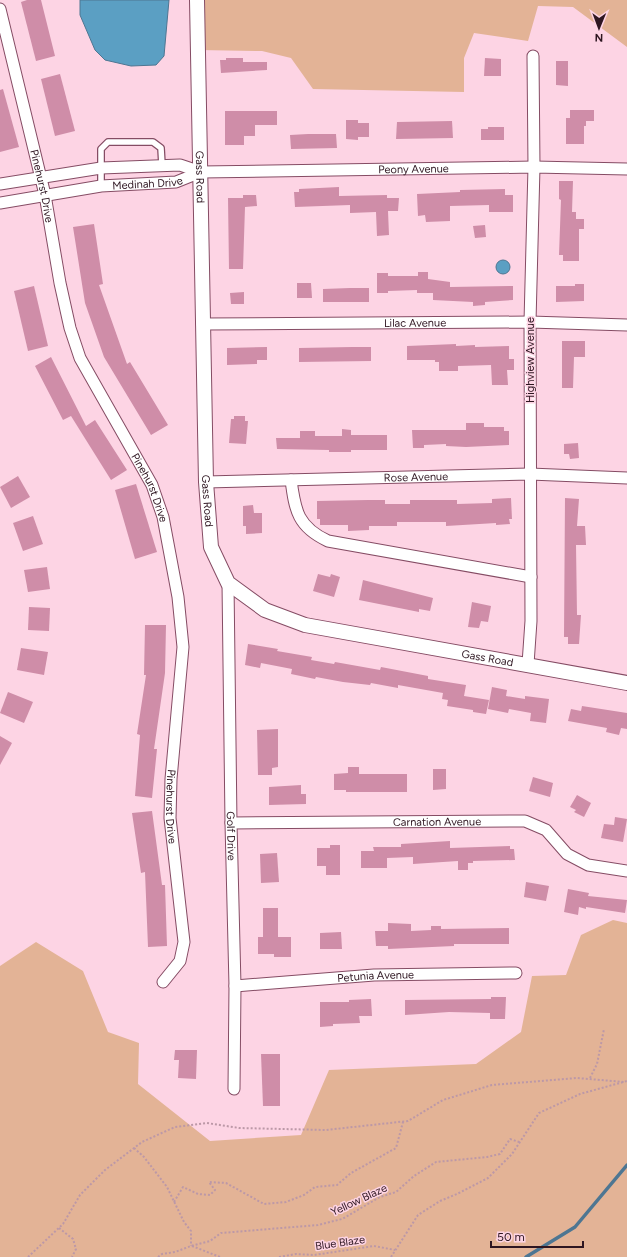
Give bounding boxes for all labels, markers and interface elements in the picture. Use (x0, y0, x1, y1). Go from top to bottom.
north arrow (579, 8, 619, 48)
text: N (594, 31, 603, 44)
street label: Pinehurst Drive (28, 148, 56, 224)
street label: Gass Road (193, 151, 207, 203)
street label: Peony Avenue (378, 162, 449, 176)
street label: Medinah Drive (112, 173, 185, 192)
street label: Lilac Avenue (384, 316, 446, 329)
street label: Highview Avenue (524, 317, 537, 403)
street label: Pinehurst Drive (129, 451, 170, 523)
street label: Rose Avenue (384, 470, 448, 484)
street label: Gass Road (199, 475, 216, 527)
street label: Gass Road (461, 647, 514, 669)
street label: Pinehurst Drive (163, 769, 179, 844)
street label: Golf Drive (224, 811, 238, 861)
street label: Carnation Avenue (393, 815, 481, 828)
street label: Petunia Avenue (337, 968, 414, 984)
street label: Yellow Blaze (329, 1181, 389, 1219)
scale bar (491, 1223, 583, 1249)
text: 50 m (497, 1230, 525, 1244)
street label: Blue Blaze (314, 1233, 366, 1253)

